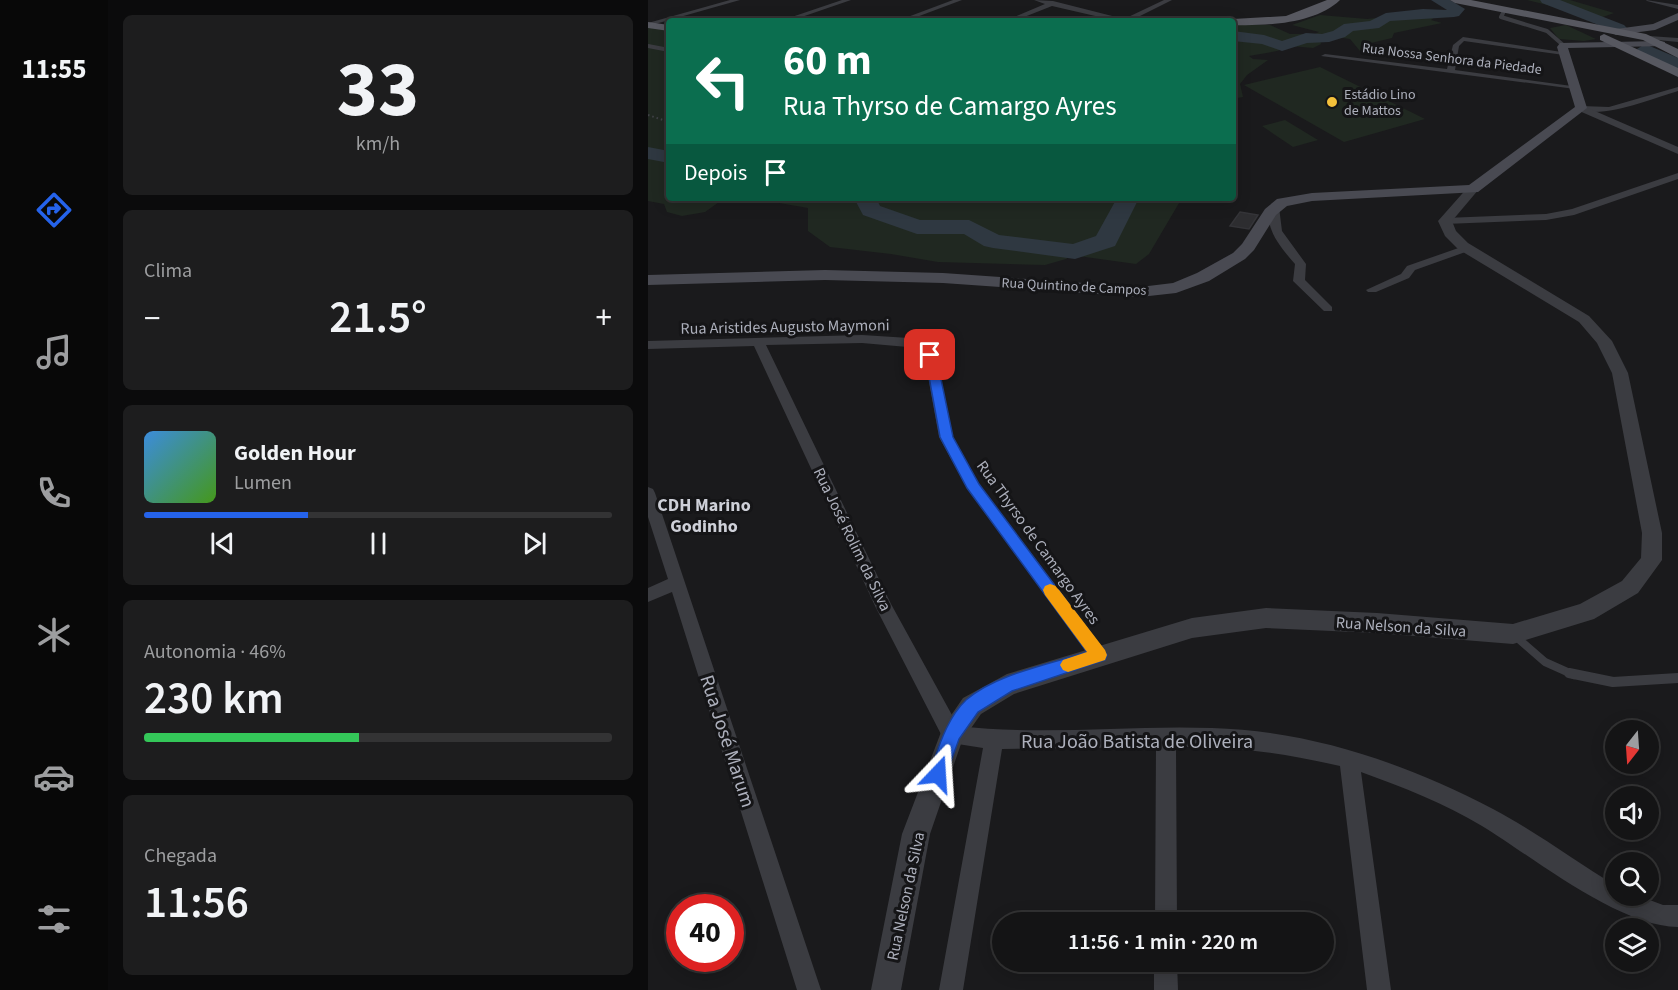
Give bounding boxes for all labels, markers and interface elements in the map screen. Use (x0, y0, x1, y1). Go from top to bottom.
text: 60 m (783, 31, 872, 91)
text: 33 (337, 35, 419, 146)
street label: Rua Nossa Senhora da Piedade (1361, 38, 1543, 80)
icon: left (684, 42, 762, 120)
text: 11:55 (21, 50, 87, 89)
place label: Estádio Lino de Mattos (1344, 85, 1416, 121)
text: Rua Thyrso de Camargo Ayres (783, 87, 1116, 126)
marker: Estádio Lino de Mattos (1325, 95, 1339, 109)
text: km/h (356, 130, 400, 158)
icon: arrive (759, 156, 792, 189)
text: Depois (684, 157, 747, 189)
icon: directions (33, 189, 75, 231)
text: Clima (144, 257, 192, 285)
street label: Rua Quintino de Campos (1001, 273, 1147, 301)
text: 21.5° (329, 286, 427, 350)
text: − (144, 295, 160, 342)
text: + (596, 295, 612, 342)
street label: Rua Aristides Augusto Maymoni (680, 314, 890, 340)
pin (904, 329, 955, 380)
icon: music (33, 331, 75, 373)
icon: arrive (913, 338, 946, 371)
text: Golden Hour (234, 437, 356, 469)
street label: Rua Thyrso de Camargo Ayres (971, 456, 1105, 629)
street label: Rua José Rolim da Silva (808, 464, 896, 615)
text: Lumen (234, 469, 292, 497)
icon: phone (33, 472, 75, 514)
district label: CDH Marino Godinho (657, 493, 751, 539)
icon: previous (206, 527, 239, 560)
icon: pause (362, 527, 395, 560)
icon: next (518, 527, 551, 560)
street label: Rua Nelson da Silva (1335, 611, 1467, 643)
icon: climate (33, 614, 75, 656)
text: Autonomia · 46% (144, 638, 286, 666)
text: 230 km (144, 667, 284, 731)
street label: Rua José Marum (692, 671, 762, 811)
north arrow (1605, 720, 1659, 774)
map controls (1605, 720, 1659, 972)
street label: Rua João Batista de Oliveira (1021, 728, 1253, 756)
position arrow (906, 742, 970, 806)
icon: car (33, 756, 75, 798)
button: sound (1605, 786, 1659, 840)
street label: Rua Nelson da Silva (882, 830, 930, 962)
text: Chegada (144, 842, 217, 870)
button: search (1605, 852, 1659, 906)
text: 11:56 (144, 871, 249, 935)
speed limit sign: 40 (666, 894, 744, 972)
icon: filters (33, 898, 75, 940)
button: layers (1605, 918, 1659, 972)
text: 11:56 · 1 min · 220 m (1068, 926, 1258, 958)

